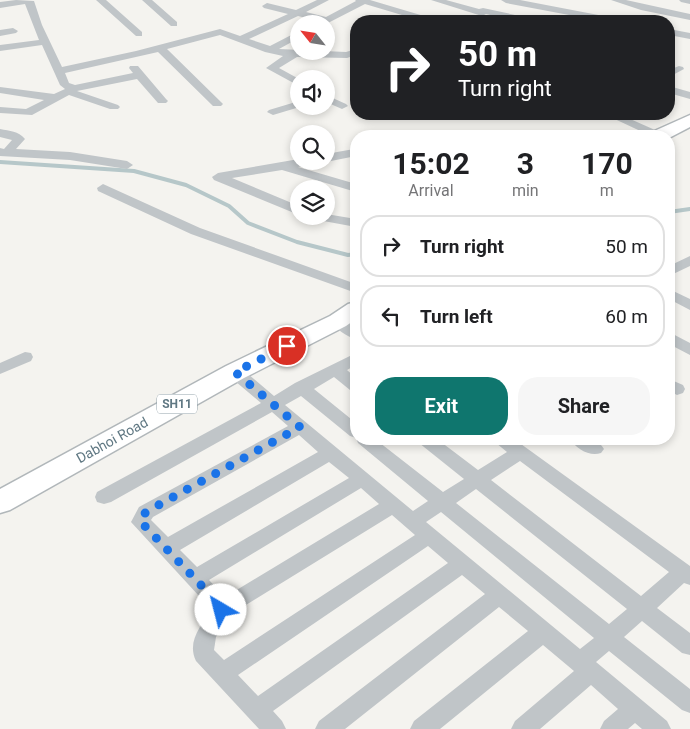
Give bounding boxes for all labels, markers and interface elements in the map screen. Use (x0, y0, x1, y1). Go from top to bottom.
north arrow (290, 15, 335, 60)
map controls (290, 15, 335, 225)
text: 50 m (458, 34, 537, 75)
icon: right (375, 35, 440, 100)
button: sound (290, 70, 335, 115)
text: Turn right (458, 76, 552, 101)
button: search (290, 125, 335, 170)
text: 15:02 (392, 146, 470, 181)
text: 3 (517, 146, 534, 181)
text: 170 (581, 146, 633, 181)
button: layers (290, 180, 335, 225)
text: Arrival (408, 181, 454, 200)
text: min (512, 181, 539, 200)
text: m (600, 181, 614, 200)
icon: right (377, 232, 405, 260)
text: Turn right (420, 235, 504, 258)
text: 50 m (605, 235, 648, 258)
icon: left (377, 302, 405, 330)
text: Turn left (420, 305, 493, 328)
text: 60 m (605, 305, 648, 328)
pin (266, 325, 308, 367)
icon: arrive (273, 332, 301, 360)
button: Exit (375, 377, 508, 435)
button: Share (518, 377, 650, 435)
road number: SH11 (157, 394, 197, 414)
street label: Dabhoi Road (73, 414, 151, 466)
position arrow (194, 583, 246, 635)

